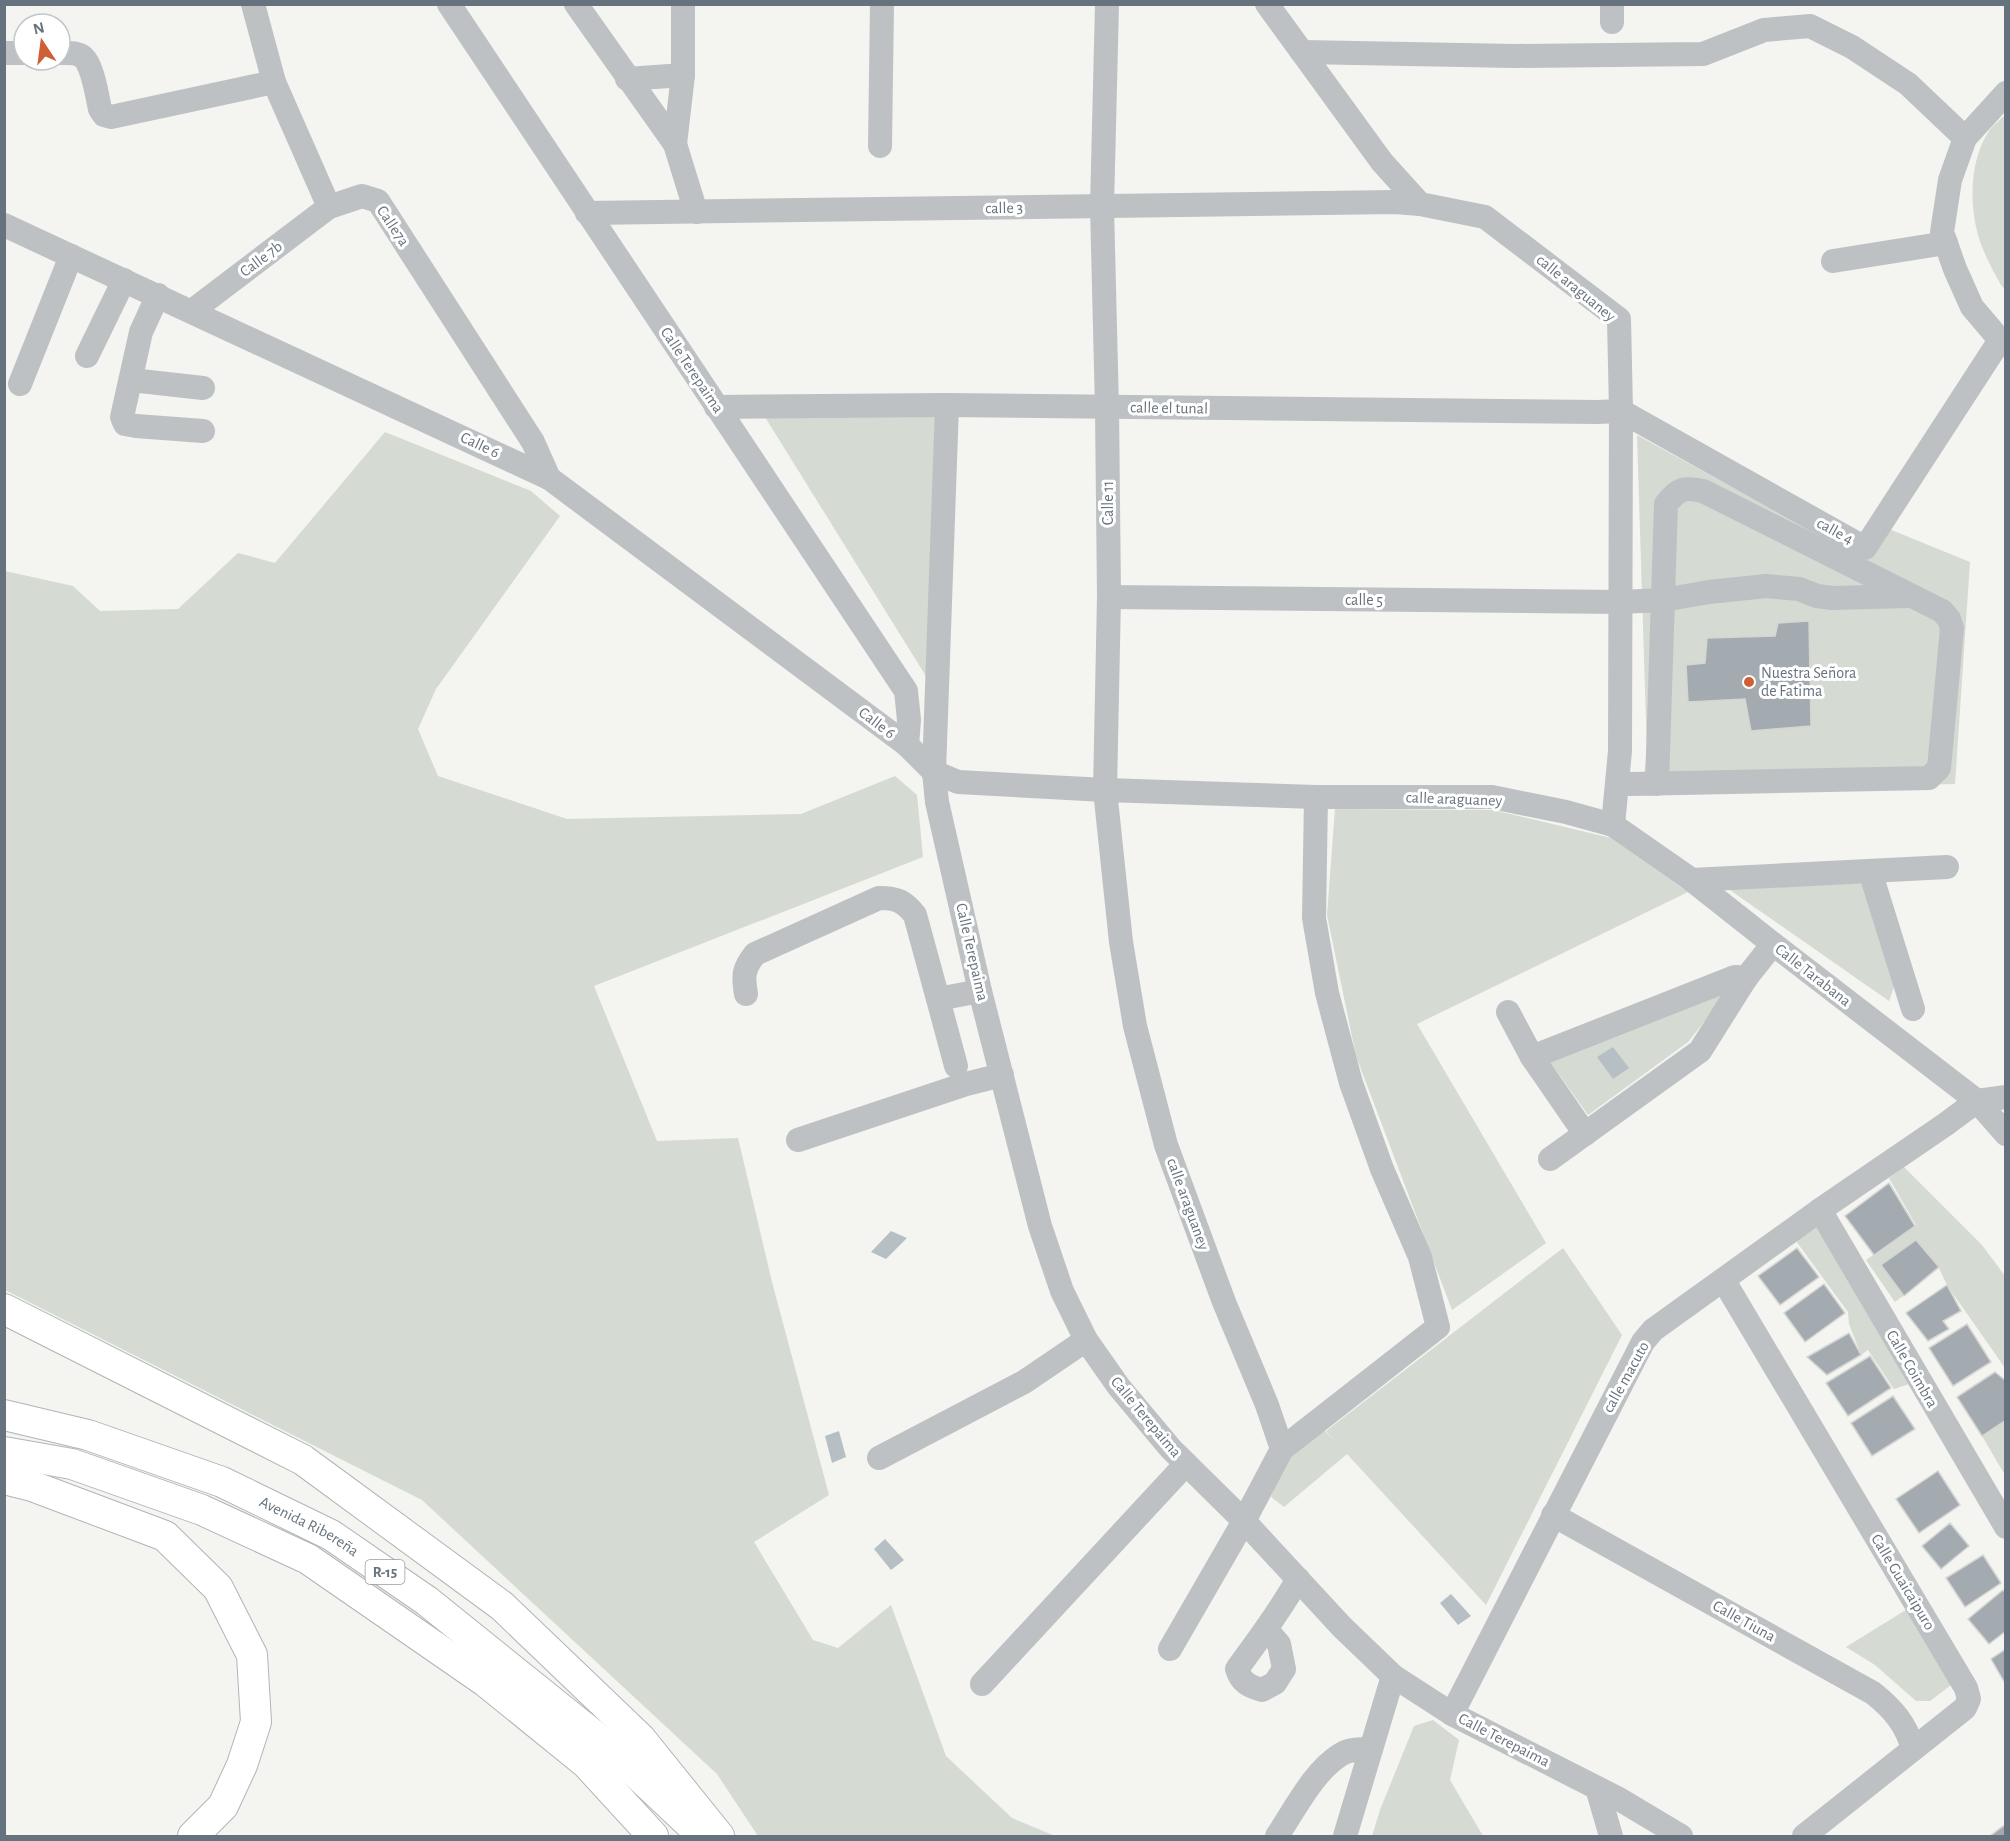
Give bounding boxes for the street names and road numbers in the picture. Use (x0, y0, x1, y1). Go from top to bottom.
street label: calle 3 (985, 200, 1023, 216)
street label: Calle7a (374, 203, 412, 249)
street label: Calle 7b (237, 238, 285, 280)
street label: calle araguaney (1533, 251, 1619, 325)
street label: Calle Terepaima (657, 324, 727, 416)
street label: calle el tunal (1130, 399, 1208, 417)
street label: Calle 6 (458, 429, 502, 461)
street label: Calle 11 (1100, 481, 1116, 525)
street label: calle 4 (1814, 515, 1856, 548)
street label: calle 5 (1345, 592, 1383, 608)
street label: Calle 6 (856, 704, 898, 742)
street label: calle araguaney (1405, 789, 1503, 810)
street label: Calle Terepaima (953, 902, 991, 1002)
street label: Calle Tarabana (1772, 941, 1854, 1009)
street label: calle araguaney (1163, 1156, 1212, 1253)
street label: Calle Coimbra (1883, 1327, 1941, 1411)
street label: calle macuto (1600, 1339, 1652, 1415)
street label: Calle Terepaima (1108, 1374, 1184, 1460)
street label: Avenida Ribereña (257, 1493, 361, 1559)
street label: Calle Guaicaipuro (1868, 1531, 1938, 1633)
road number: R-15 (366, 1560, 404, 1584)
street label: Calle Tiuna (1710, 1597, 1778, 1645)
street label: Calle Terepaima (1456, 1710, 1552, 1770)

